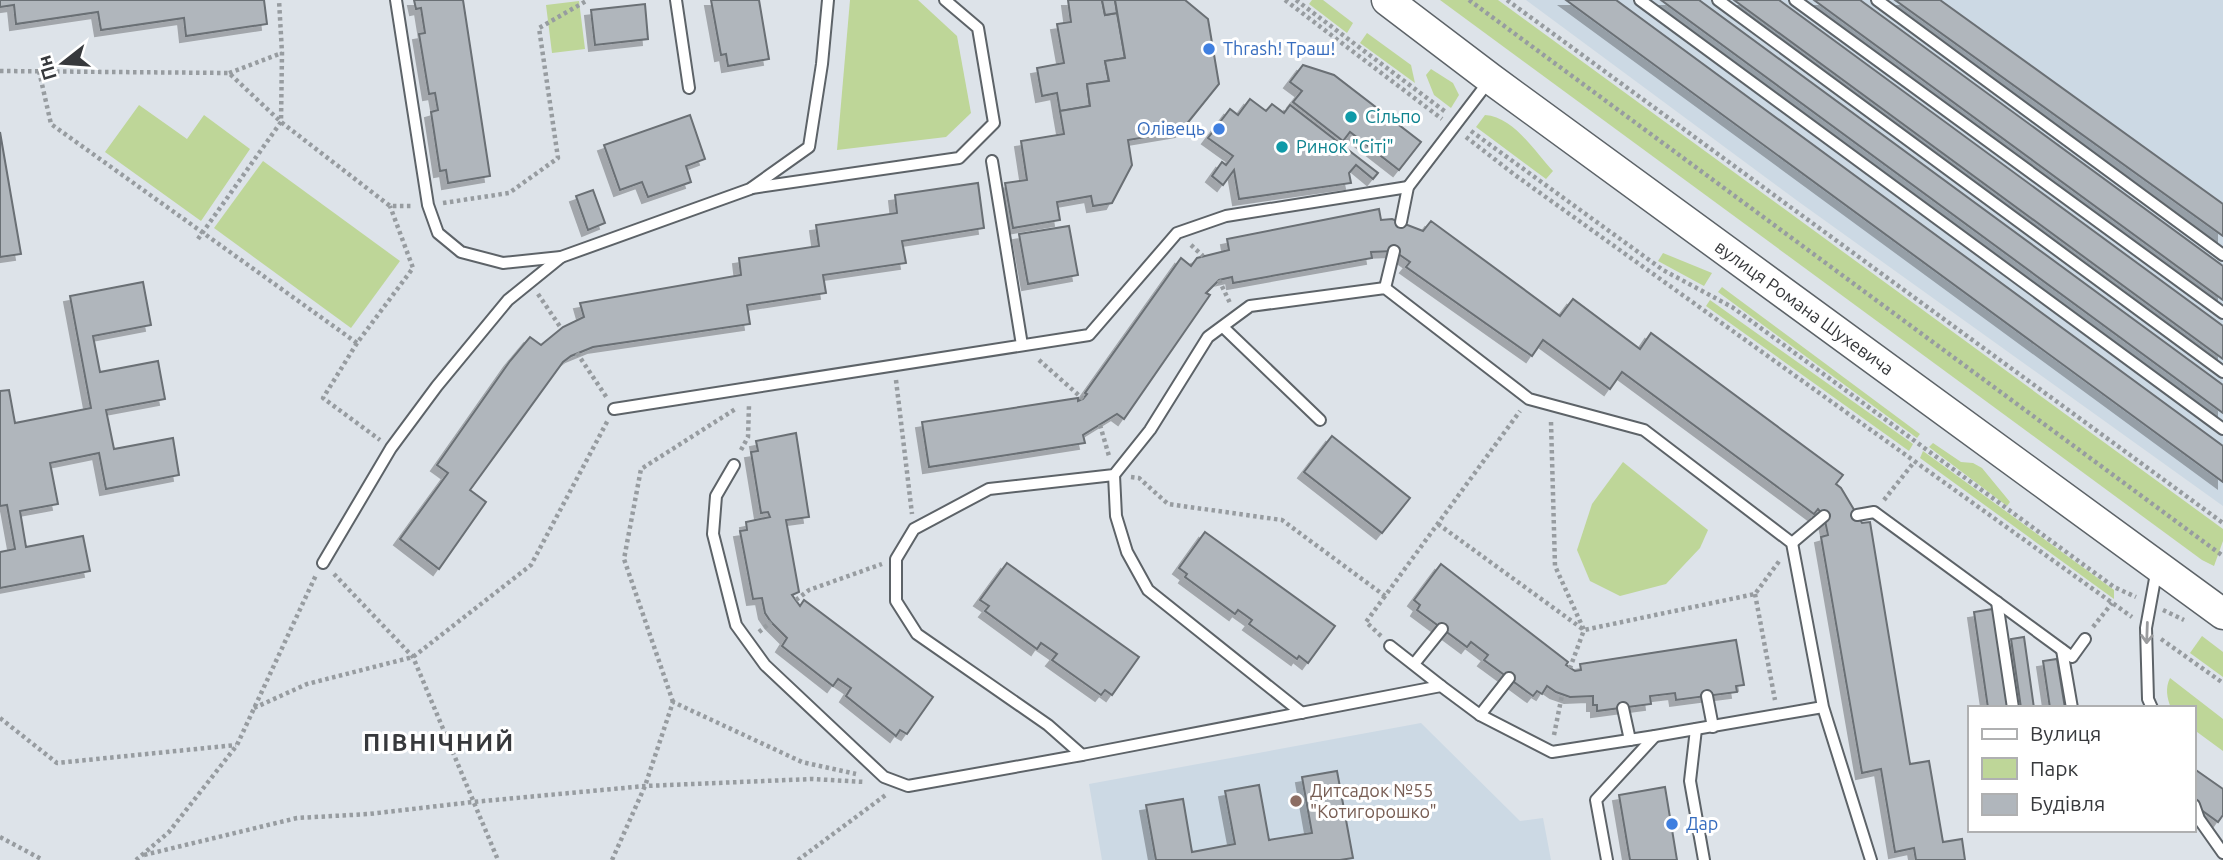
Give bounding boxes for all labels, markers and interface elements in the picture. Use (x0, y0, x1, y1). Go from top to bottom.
north arrow (28, 28, 98, 98)
place label: Thrash! Траш! (1223, 38, 1335, 58)
marker: Thrash! Траш! (1201, 41, 1217, 57)
text: Пн (33, 53, 61, 83)
place label: Сільпо (1365, 106, 1421, 126)
marker: Сільпо (1343, 109, 1359, 125)
place label: Олівець (1137, 118, 1205, 138)
marker: Олівець (1211, 121, 1227, 137)
place label: Ринок "Сіті" (1296, 136, 1394, 156)
marker: Ринок "Сіті" (1274, 139, 1290, 155)
street label: вулиця Романа Шухевича (1711, 236, 1898, 379)
one-way arrow (2141, 621, 2154, 644)
legend (1968, 706, 2195, 832)
text: Вулиця (2030, 721, 2101, 745)
district label: ПІВНІЧНИЙ (363, 729, 515, 756)
text: Парк (2030, 756, 2079, 780)
place label: Дитсадок №55 "Котигорошко" (1310, 780, 1437, 821)
text: Будівля (2030, 791, 2105, 815)
marker: Дитсадок №55 "Котигорошко" (1288, 793, 1304, 809)
place label: Дар (1686, 813, 1718, 833)
marker: Дар (1664, 816, 1680, 832)

